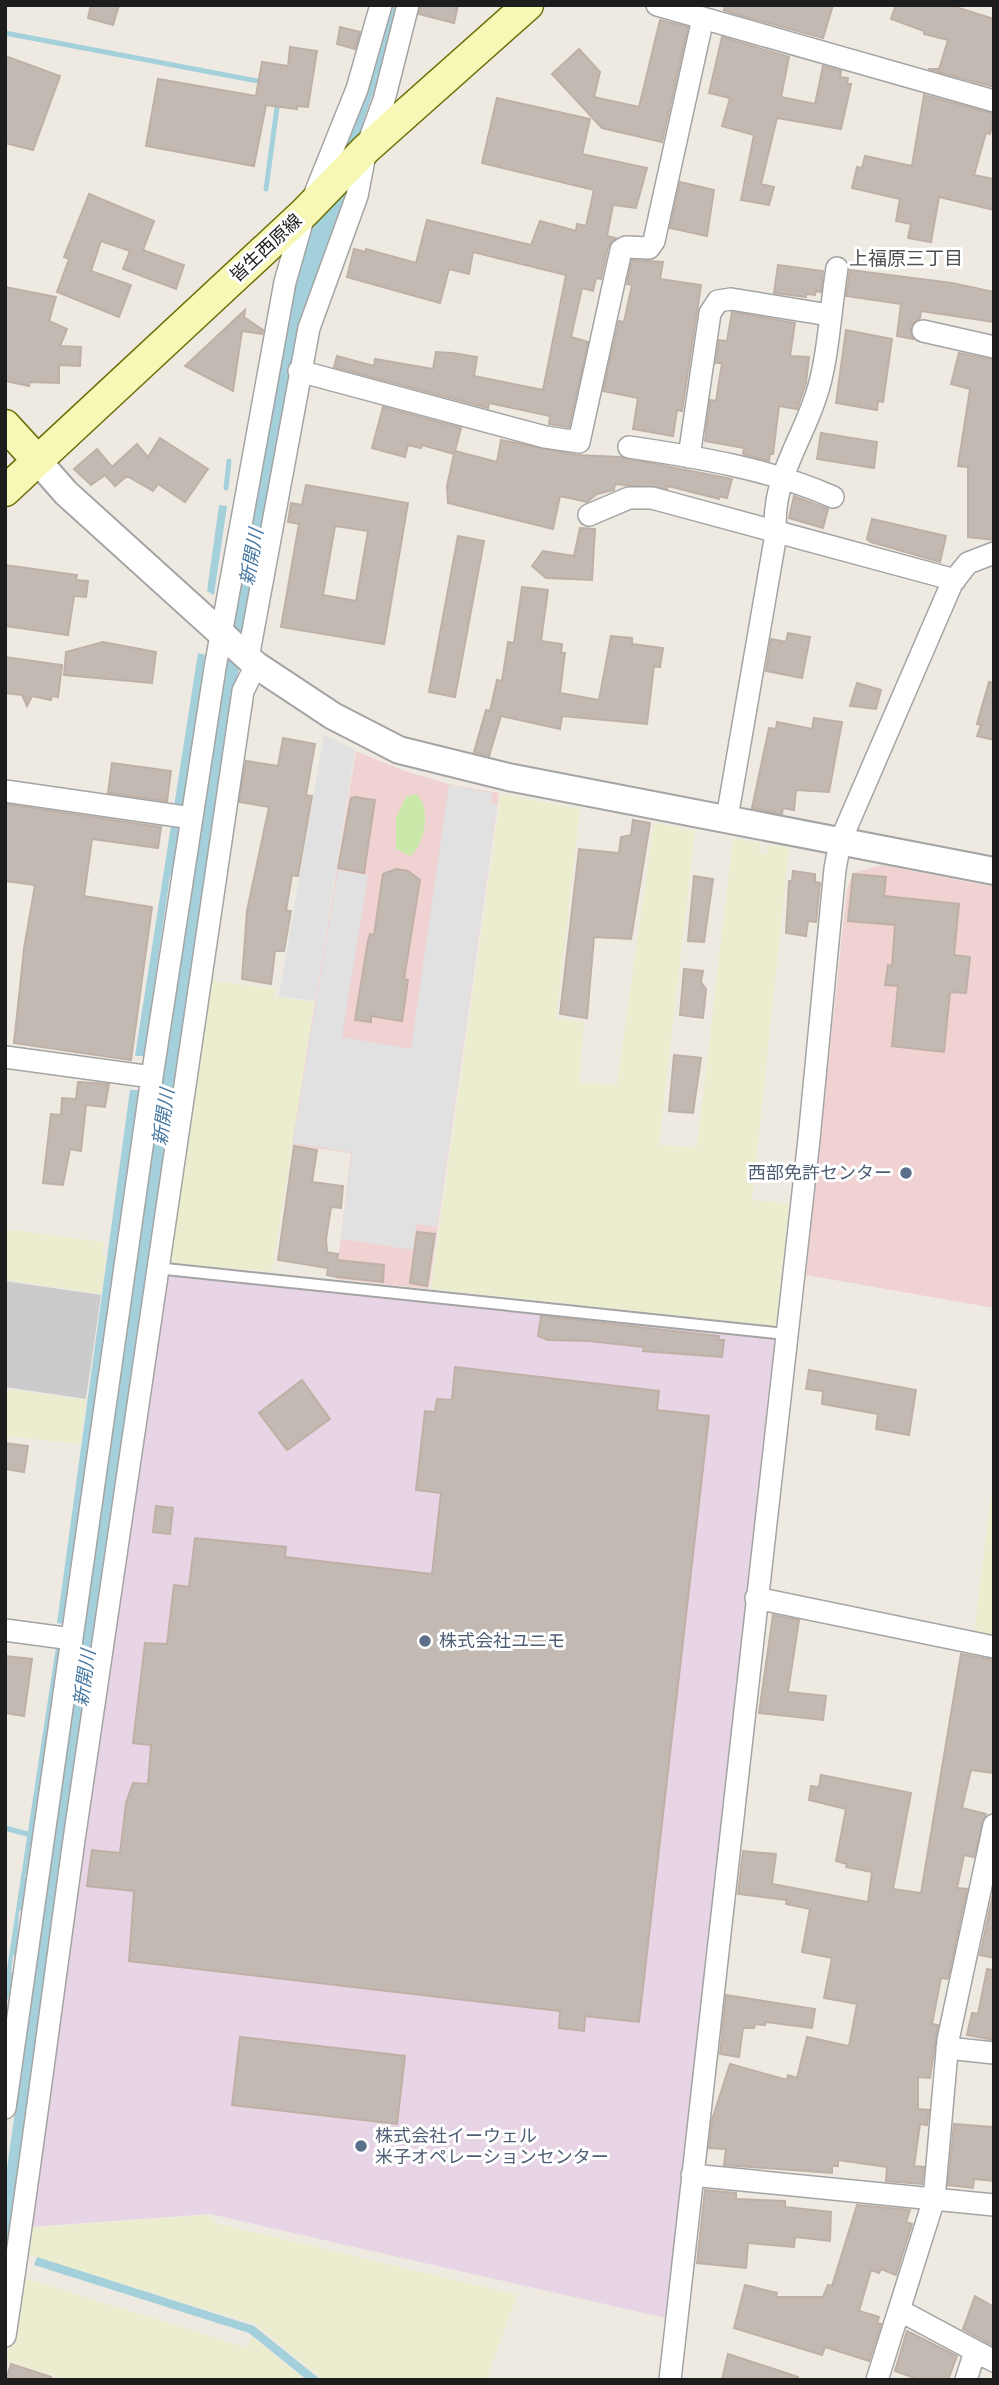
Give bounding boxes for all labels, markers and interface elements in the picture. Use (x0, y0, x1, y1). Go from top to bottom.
street label: 皆生西原線 (225, 209, 306, 287)
district label: 上福原三丁目 (849, 246, 963, 270)
water label: 新開川 (234, 525, 268, 587)
water label: 新開川 (147, 1085, 179, 1147)
place label: 西部免許センター (748, 1161, 892, 1184)
marker: 西部免許センター (898, 1165, 914, 1181)
place label: 株式会社ユニモ (439, 1629, 565, 1652)
marker: 株式会社ユニモ (417, 1633, 433, 1649)
water label: 新開川 (68, 1646, 100, 1708)
place label: 株式会社イーウェル 米子オペレーションセンター (375, 2124, 609, 2168)
marker: 株式会社イーウェル 米子オペレーションセンター (353, 2138, 369, 2154)

